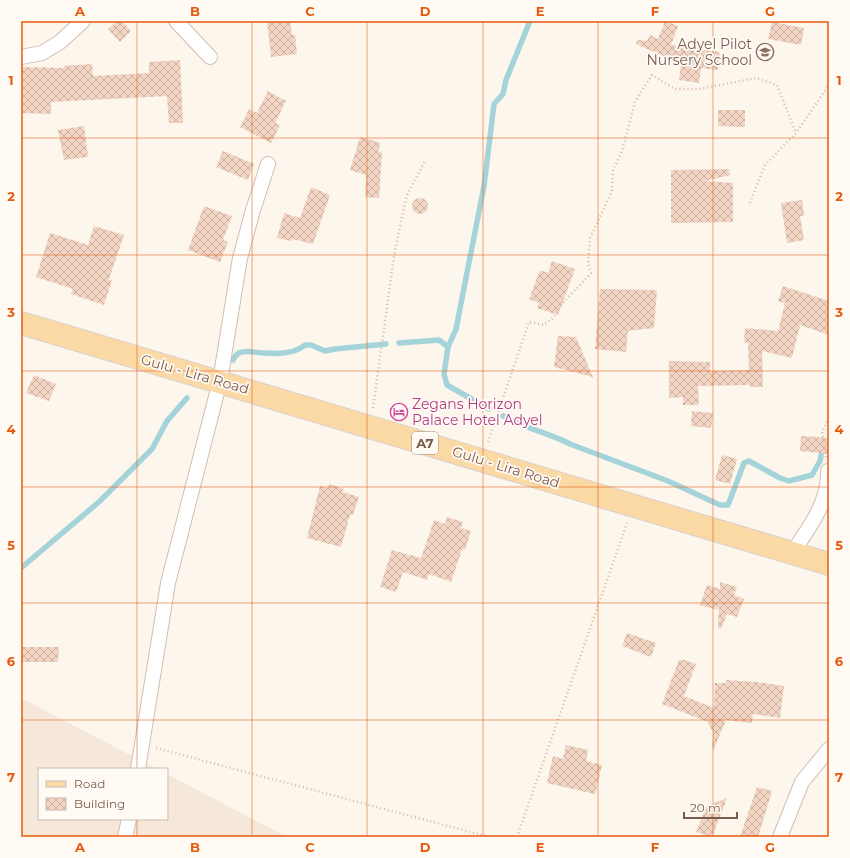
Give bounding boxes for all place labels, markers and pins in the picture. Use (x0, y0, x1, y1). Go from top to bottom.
place label: Adyel Pilot Nursery School (646, 35, 752, 69)
school or university icon: Adyel Pilot Nursery School (755, 42, 775, 62)
place label: Zegans Horizon Palace Hotel Adyel (412, 395, 542, 429)
hotel icon: Zegans Horizon Palace Hotel Adyel (389, 402, 409, 422)

